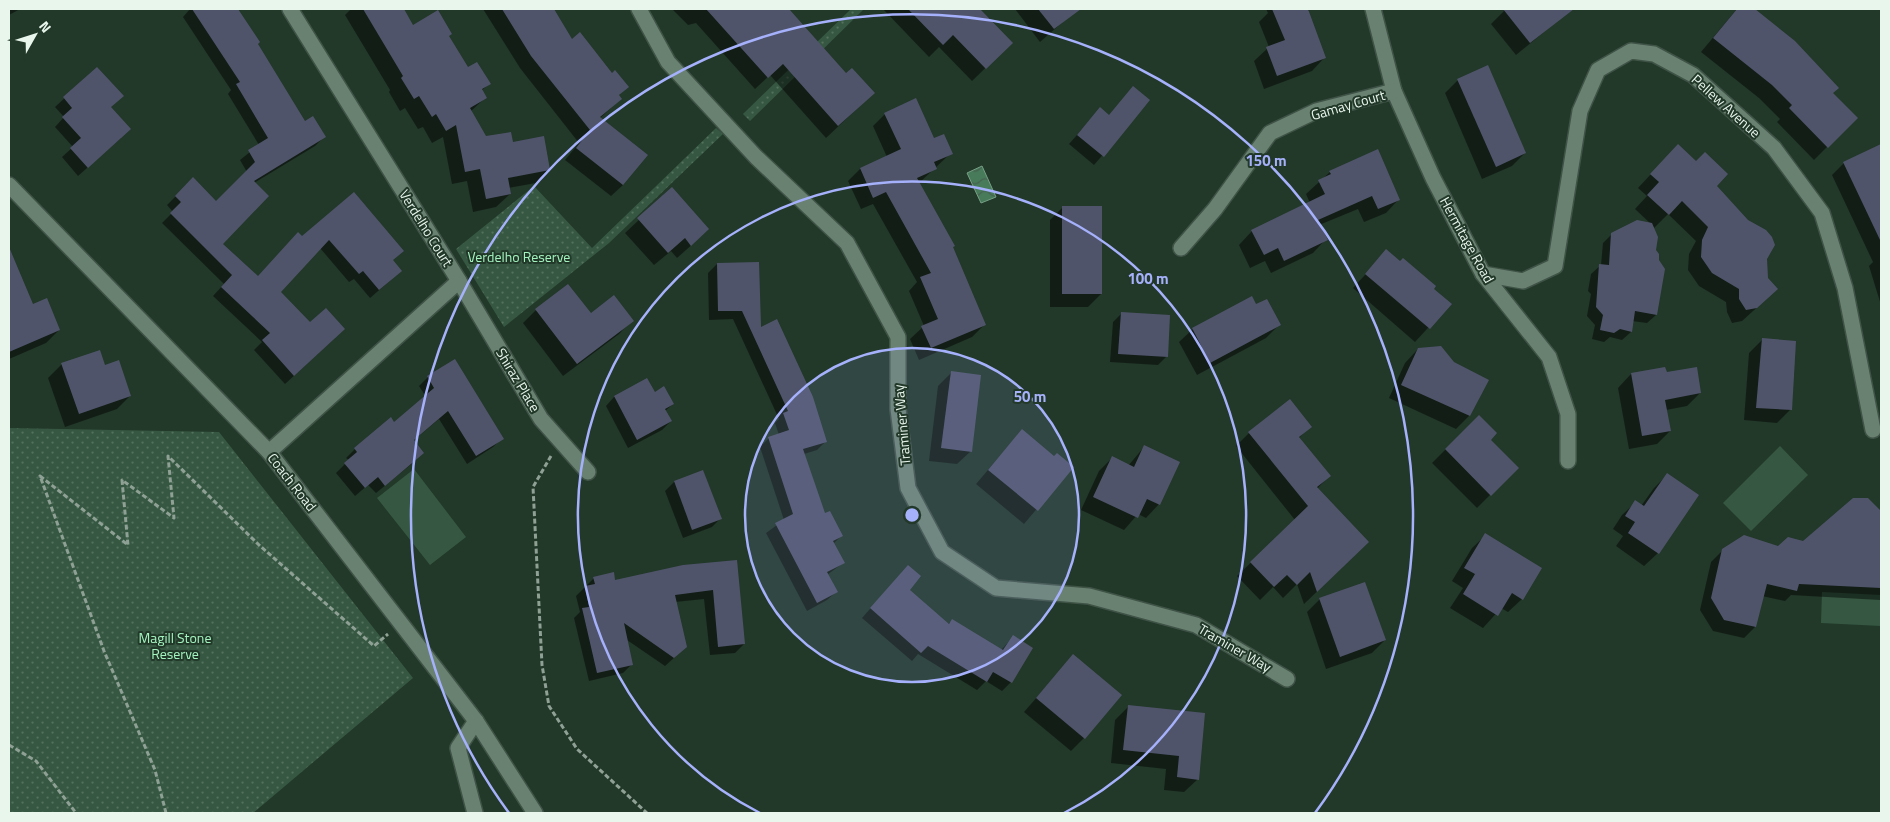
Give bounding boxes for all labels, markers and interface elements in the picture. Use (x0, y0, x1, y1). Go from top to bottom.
north arrow (10, 10, 60, 60)
text: N (34, 16, 57, 37)
street label: Pellew Avenue (1687, 69, 1765, 142)
street label: Gamay Court (1308, 84, 1387, 125)
text: 150 m (1245, 149, 1287, 172)
street label: Verdelho Court (394, 185, 458, 270)
street label: Hermitage Road (1435, 193, 1500, 287)
park label: Verdelho Reserve (468, 246, 570, 267)
text: 100 m (1127, 267, 1169, 290)
street label: Shiraz Place (491, 344, 546, 416)
street label: Traminer Way (887, 383, 916, 466)
text: 50 m (1014, 385, 1046, 408)
street label: Coach Road (263, 448, 322, 515)
centre of rings (903, 506, 921, 524)
street label: Traminer Way (1195, 618, 1276, 677)
park label: Magill Stone Reserve (139, 627, 211, 664)

